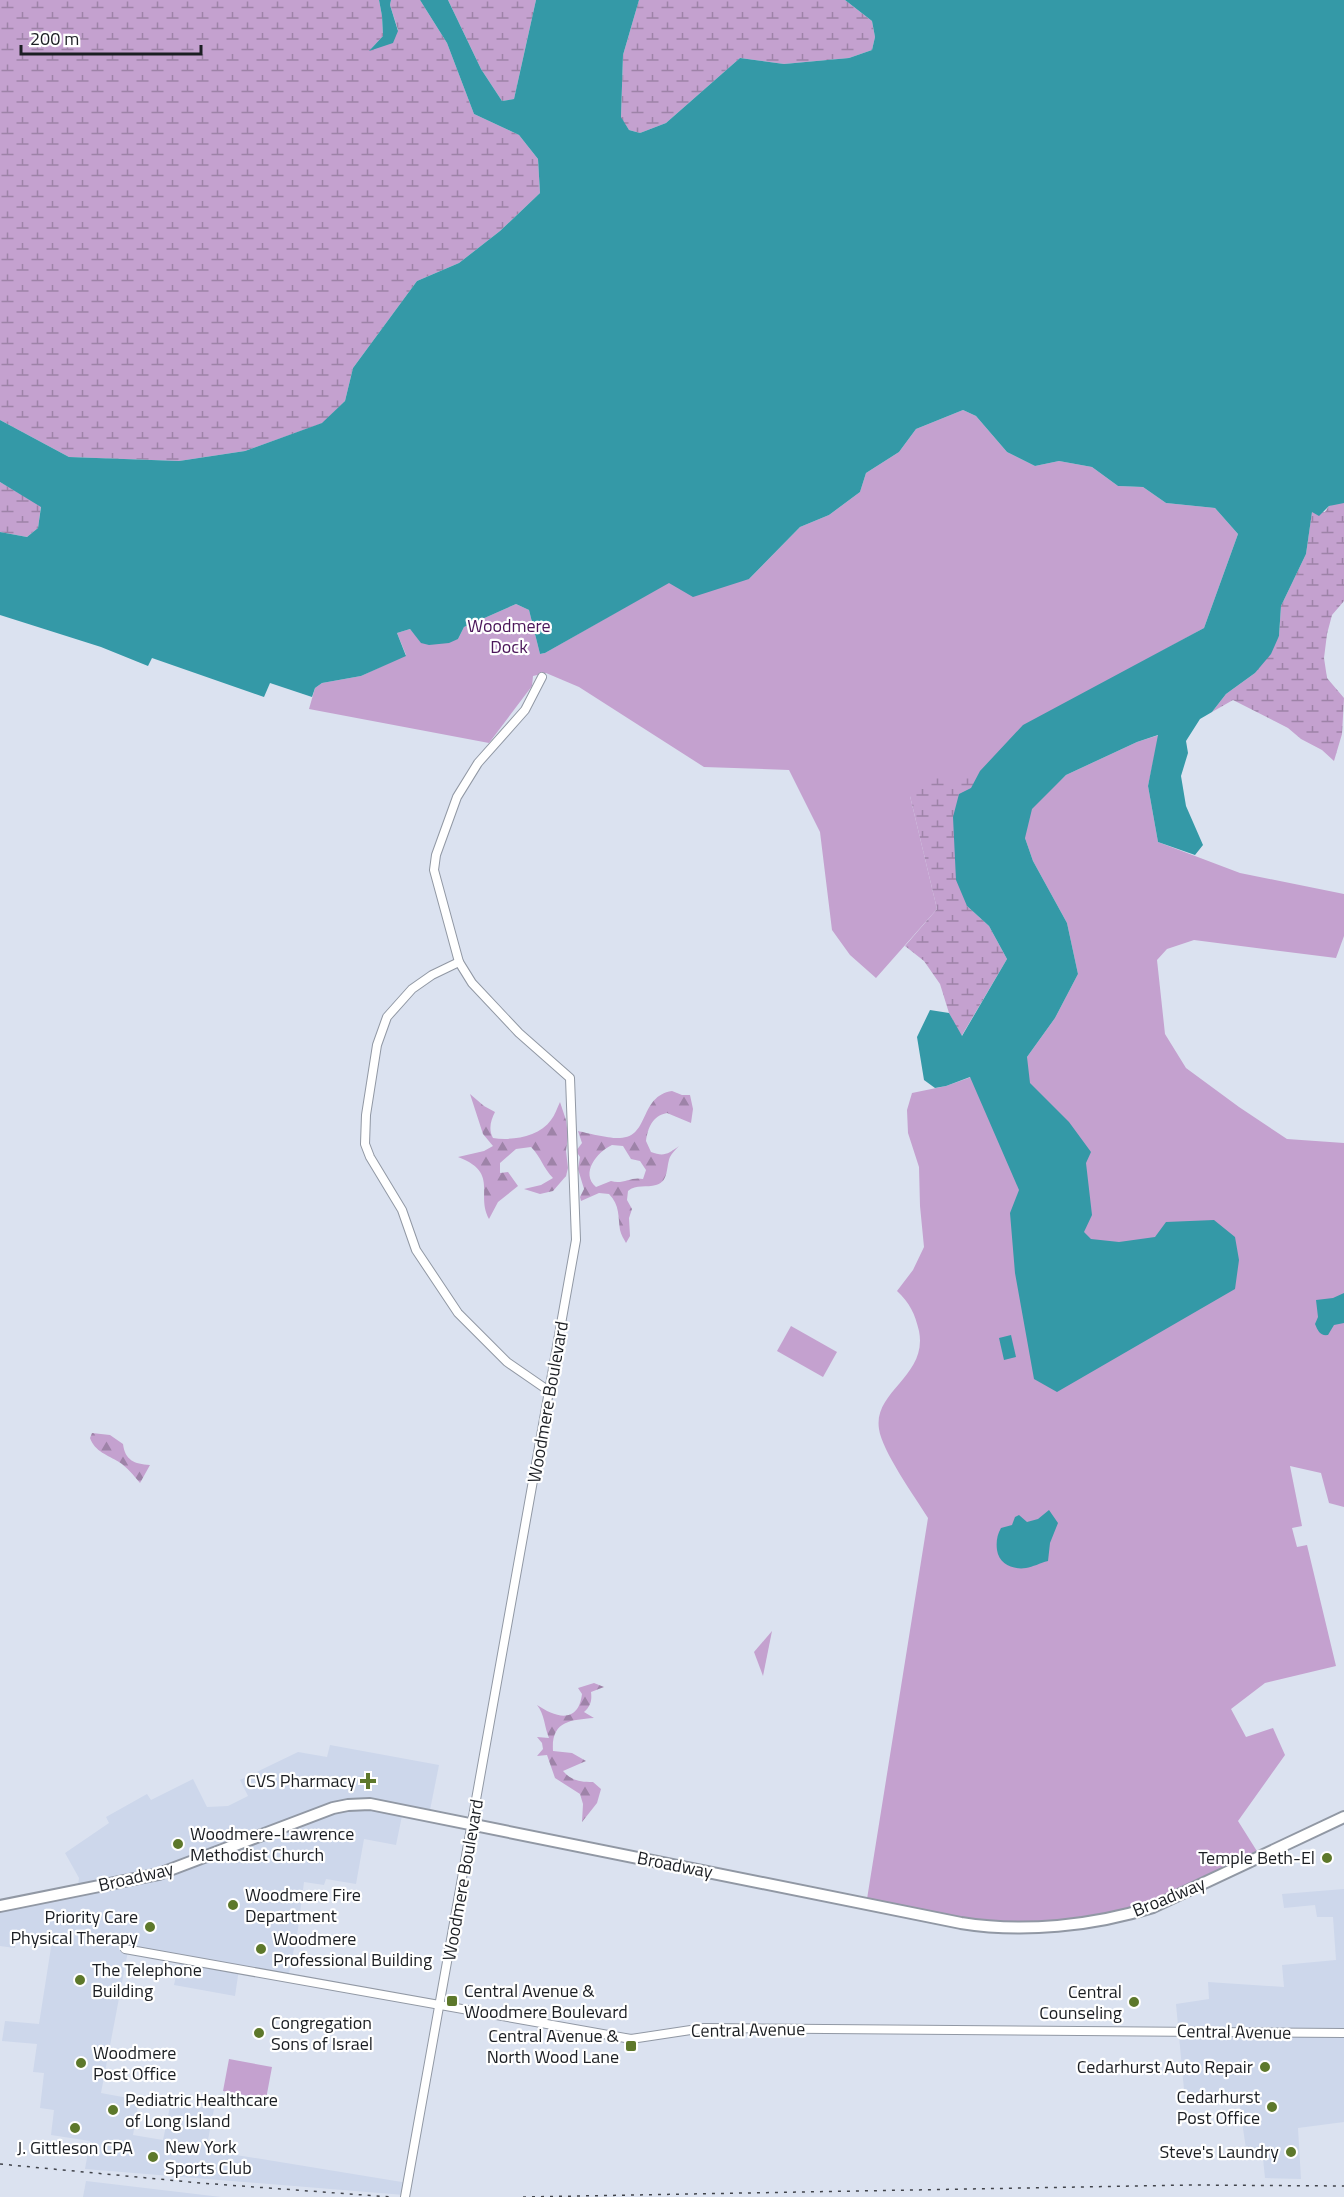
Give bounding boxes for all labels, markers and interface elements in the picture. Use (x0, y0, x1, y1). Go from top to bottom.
scale bar (21, 18, 201, 56)
text: 200 m (30, 25, 79, 52)
park label: Woodmere Dock (467, 612, 551, 660)
street label: Woodmere Boulevard (520, 1319, 575, 1485)
place label: CVS Pharmacy (246, 1767, 356, 1794)
marker: CVS Pharmacy (361, 1774, 375, 1788)
street label: Woodmere Boulevard (435, 1797, 490, 1963)
place label: Woodmere-Lawrence Methodist Church (190, 1820, 354, 1868)
marker: Woodmere-Lawrence Methodist Church (171, 1837, 185, 1851)
street label: Broadway (635, 1844, 715, 1885)
place label: Temple Beth-El (1198, 1844, 1315, 1871)
marker: Temple Beth-El (1320, 1851, 1334, 1865)
street label: Broadway (96, 1855, 176, 1898)
street label: Broadway (1128, 1870, 1210, 1923)
place label: Woodmere Fire Department (245, 1881, 361, 1929)
marker: Woodmere Fire Department (226, 1898, 240, 1912)
place label: Priority Care Physical Therapy (10, 1903, 138, 1951)
marker: Priority Care Physical Therapy (143, 1920, 157, 1934)
place label: Woodmere Professional Building (273, 1925, 432, 1973)
marker: Woodmere Professional Building (254, 1942, 268, 1956)
place label: The Telephone Building (92, 1956, 202, 2004)
marker: The Telephone Building (73, 1973, 87, 1987)
place label: Central Avenue & Woodmere Boulevard (464, 1977, 628, 2025)
place label: Central Counseling (1039, 1978, 1122, 2026)
marker: Central Avenue & Woodmere Boulevard (445, 1994, 459, 2008)
marker: Central Counseling (1127, 1995, 1141, 2009)
place label: Congregation Sons of Israel (271, 2009, 373, 2057)
street label: Central Avenue (691, 2015, 805, 2044)
street label: Central Avenue (1177, 2017, 1291, 2046)
place label: Central Avenue & North Wood Lane (487, 2022, 620, 2070)
marker: Congregation Sons of Israel (252, 2026, 266, 2040)
place label: Woodmere Post Office (93, 2039, 176, 2087)
marker: Central Avenue & North Wood Lane (624, 2039, 638, 2053)
place label: Cedarhurst Auto Repair (1077, 2053, 1253, 2080)
marker: Woodmere Post Office (74, 2056, 88, 2070)
marker: Cedarhurst Auto Repair (1258, 2060, 1272, 2074)
place label: Cedarhurst Post Office (1176, 2083, 1261, 2131)
place label: Pediatric Healthcare of Long Island (125, 2086, 278, 2134)
marker: Cedarhurst Post Office (1265, 2100, 1279, 2114)
marker: Pediatric Healthcare of Long Island (106, 2103, 120, 2117)
marker: J. Gittleson CPA (68, 2121, 82, 2135)
place label: New York Sports Club (165, 2133, 252, 2181)
place label: J. Gittleson CPA (17, 2134, 133, 2161)
place label: Steve's Laundry (1159, 2138, 1279, 2165)
marker: Steve's Laundry (1284, 2145, 1298, 2159)
marker: New York Sports Club (146, 2150, 160, 2164)

